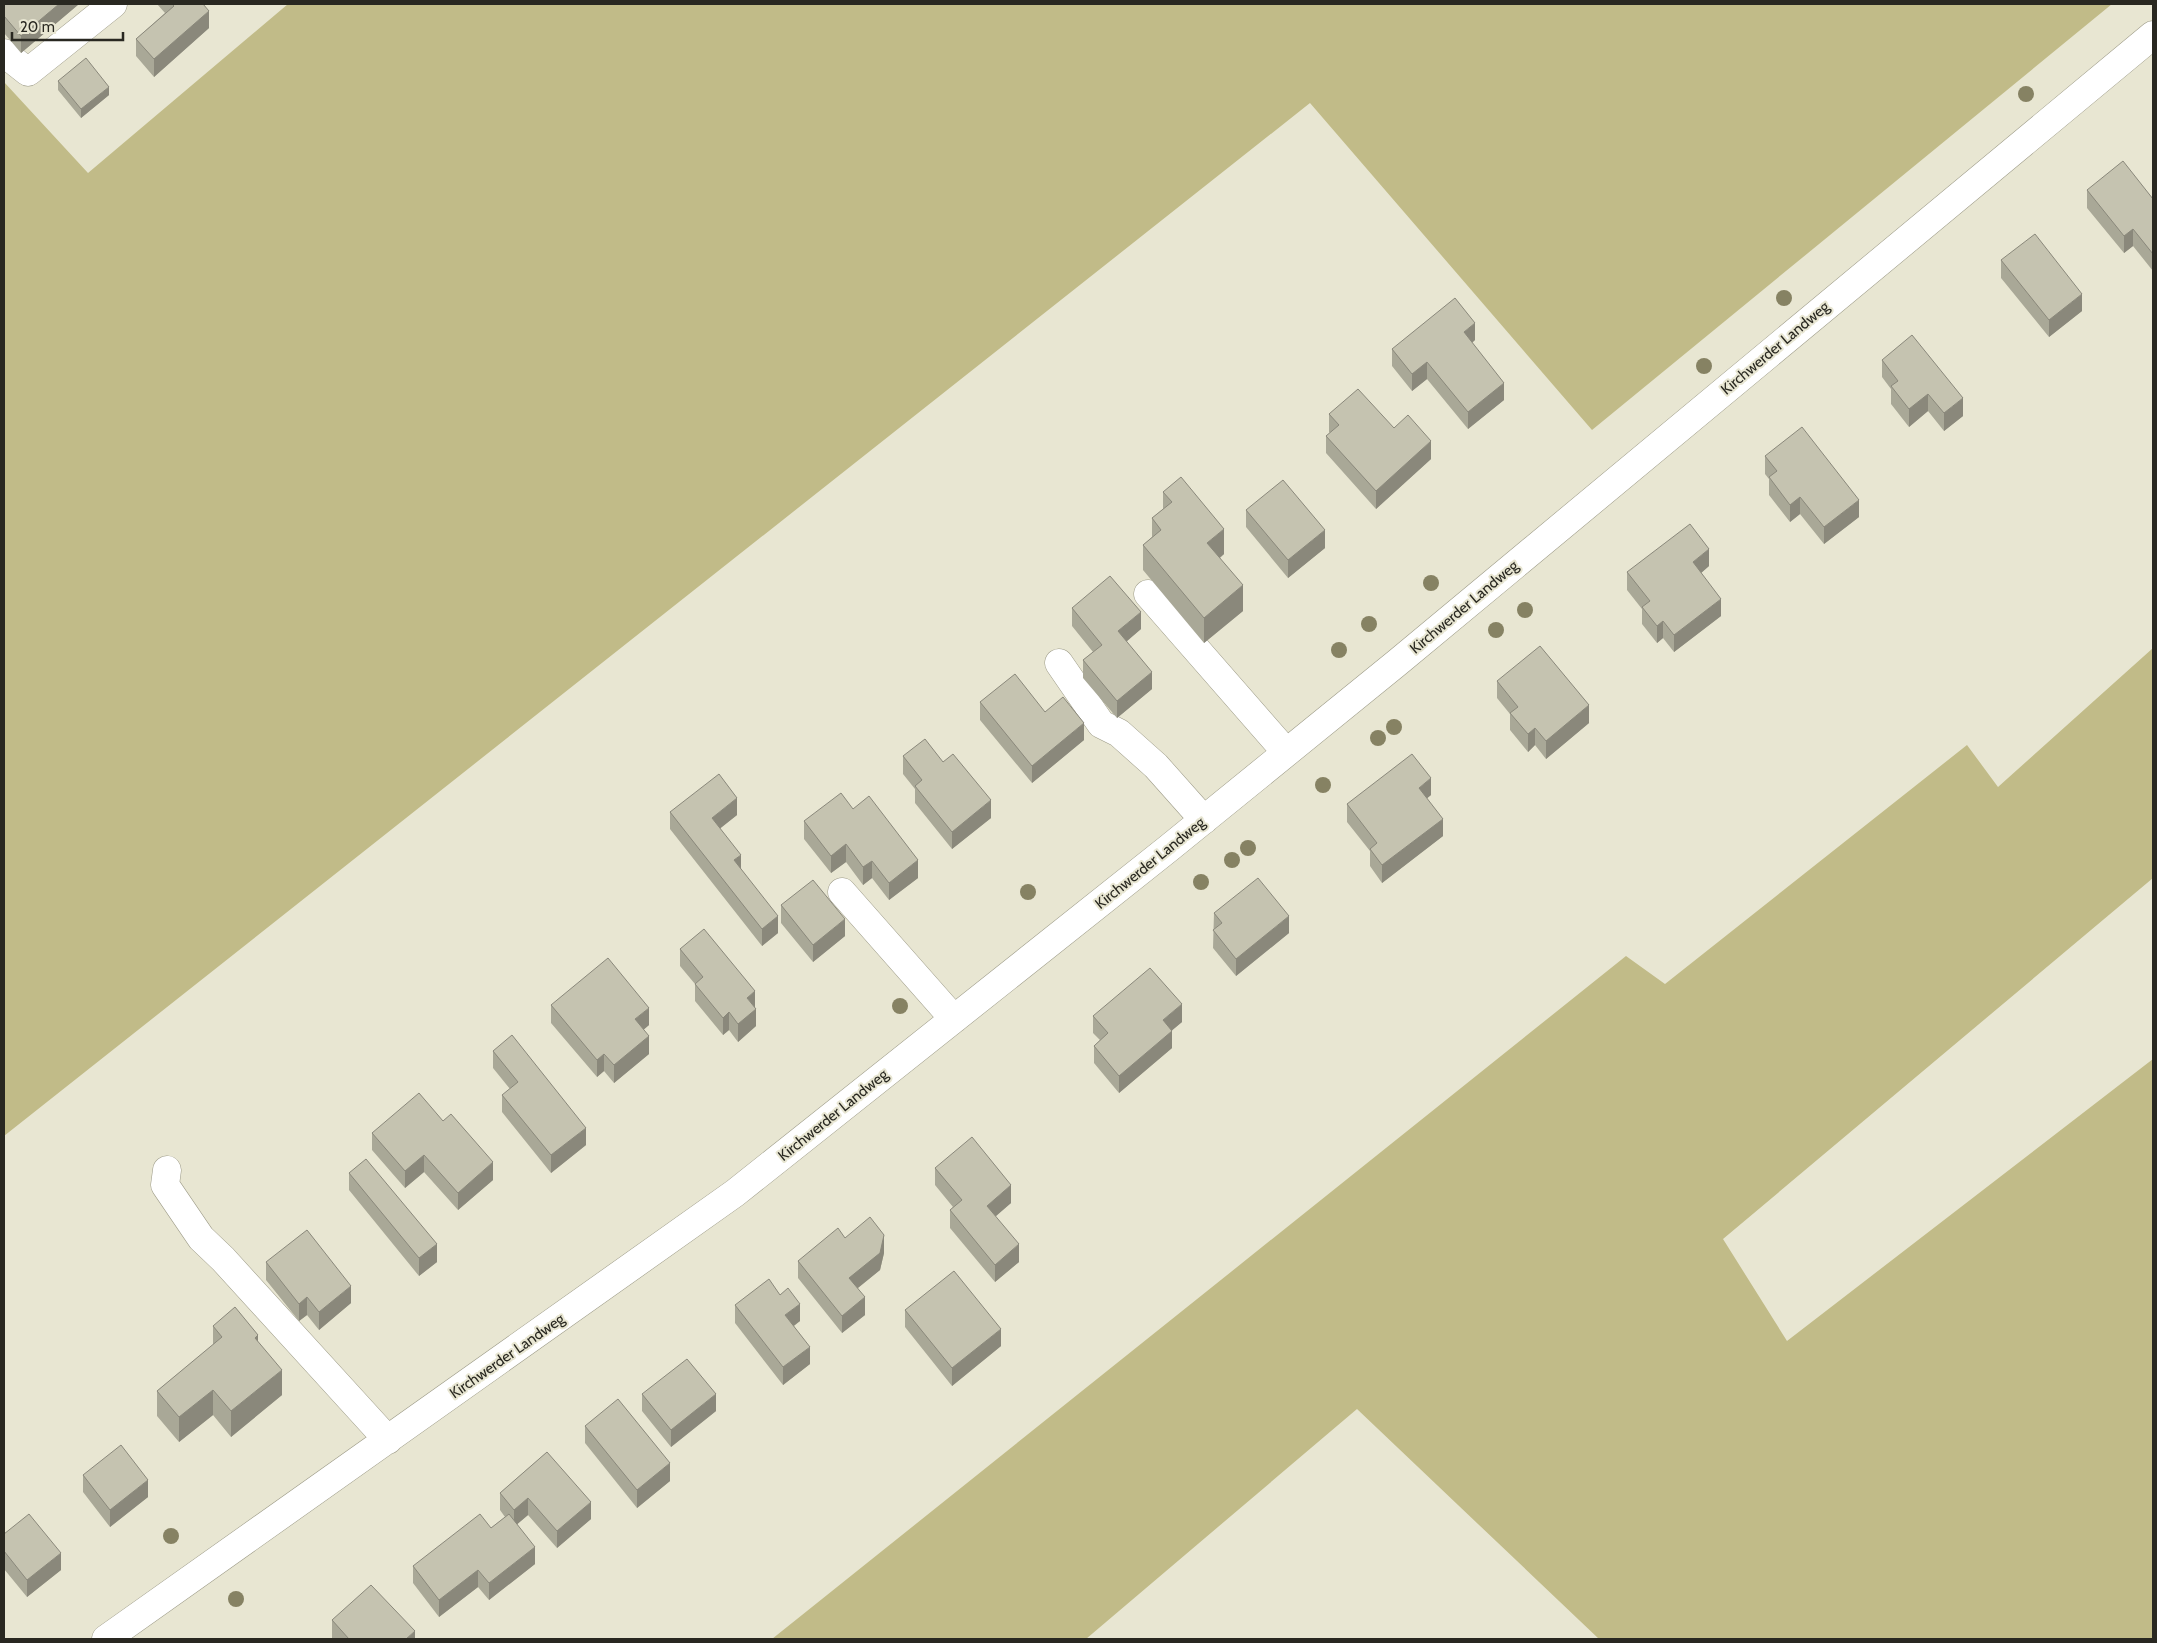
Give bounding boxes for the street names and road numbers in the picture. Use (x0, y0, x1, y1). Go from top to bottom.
street label: Kirchwerder Landweg (1717, 297, 1833, 399)
street label: Kirchwerder Landweg (1406, 556, 1522, 658)
street label: Kirchwerder Landweg (1092, 813, 1209, 913)
street label: Kirchwerder Landweg (775, 1065, 892, 1165)
street label: Kirchwerder Landweg (446, 1309, 568, 1402)

